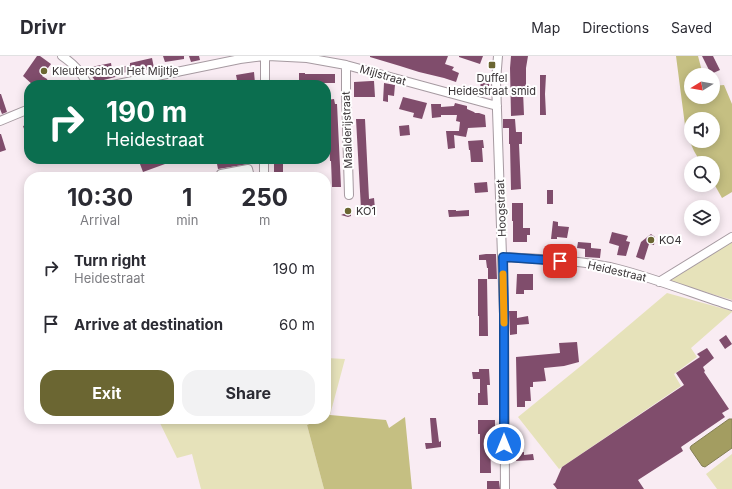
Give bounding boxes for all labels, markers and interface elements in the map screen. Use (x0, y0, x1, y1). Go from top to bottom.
text: Drivr (20, 16, 66, 39)
text: Map (531, 19, 560, 36)
text: Directions (582, 19, 649, 36)
text: Saved (671, 19, 712, 36)
marker: Duffel Heidestraat smid (487, 60, 497, 70)
street label: Mijlstraat (358, 62, 408, 88)
place label: Kleuterschool Het Mijltje (52, 64, 179, 78)
marker: Kleuterschool Het Mijltje (39, 66, 49, 76)
north arrow (684, 68, 720, 104)
map controls (684, 68, 720, 236)
place label: Duffel Heidestraat smid (448, 71, 536, 98)
street label: Maalderijstraat (339, 91, 355, 169)
text: 190 m (106, 95, 187, 129)
icon: right (40, 96, 92, 148)
button: sound (684, 112, 720, 148)
text: Heidestraat (106, 129, 204, 150)
button: search (684, 156, 720, 192)
street label: Hoogstraat (493, 179, 509, 237)
text: 10:30 (67, 183, 133, 212)
text: 1 (182, 183, 192, 212)
text: 250 (241, 183, 288, 212)
button: layers (684, 200, 720, 236)
place label: KO1 (356, 204, 376, 218)
marker: KO1 (343, 206, 353, 216)
text: Arrival (80, 212, 120, 228)
text: min (176, 212, 198, 228)
text: m (259, 212, 270, 228)
place label: KO4 (659, 233, 682, 247)
marker: KO4 (646, 235, 656, 245)
pin (543, 244, 577, 278)
icon: arrive (549, 250, 571, 272)
text: Turn right (74, 251, 146, 270)
icon: right (40, 257, 62, 279)
street label: Heidestraat (586, 257, 648, 285)
text: 190 m (273, 259, 315, 278)
text: Heidestraat (74, 270, 145, 286)
icon: arrive (40, 313, 62, 335)
text: Arrive at destination (74, 315, 223, 334)
text: 60 m (279, 315, 315, 334)
button: Exit (40, 370, 174, 416)
button: Share (182, 370, 315, 416)
position arrow (483, 423, 525, 465)

